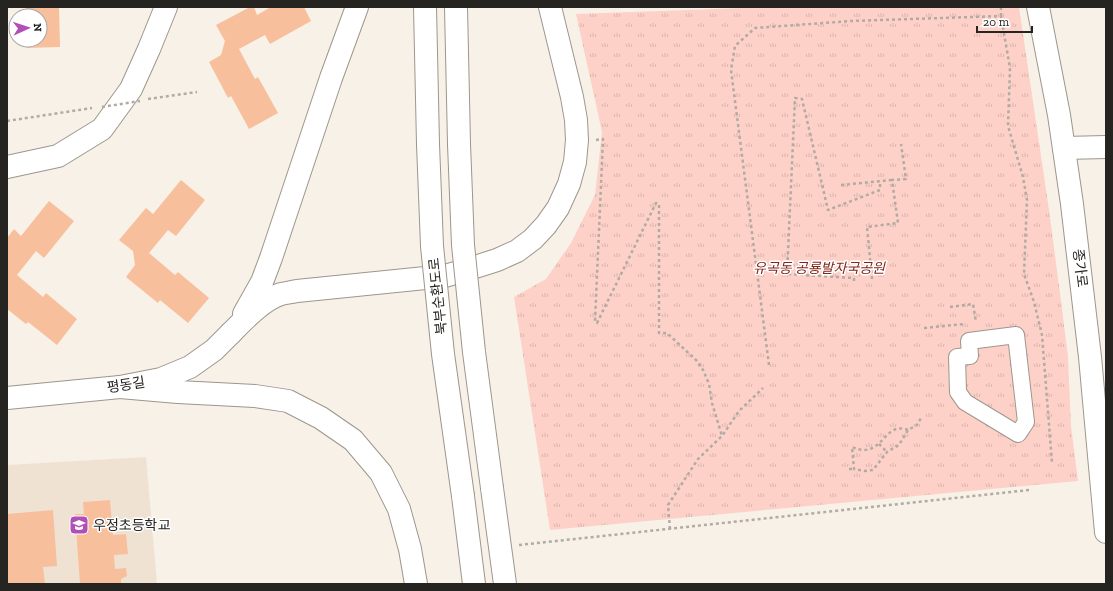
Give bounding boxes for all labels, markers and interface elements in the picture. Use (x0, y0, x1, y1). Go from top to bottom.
north arrow (8, 8, 48, 48)
scale bar (977, 8, 1032, 34)
text: 20 m (983, 15, 1010, 29)
text: N (31, 23, 44, 33)
street label: 종가로 (1069, 248, 1091, 288)
street label: 북부순환도로 (425, 257, 450, 335)
park label: 유곡동 공룡발자국공원 (753, 260, 886, 277)
street label: 평동길 (106, 374, 146, 396)
school or university icon: 우정초등학교 (68, 514, 90, 536)
place label: 우정초등학교 (93, 517, 170, 534)

